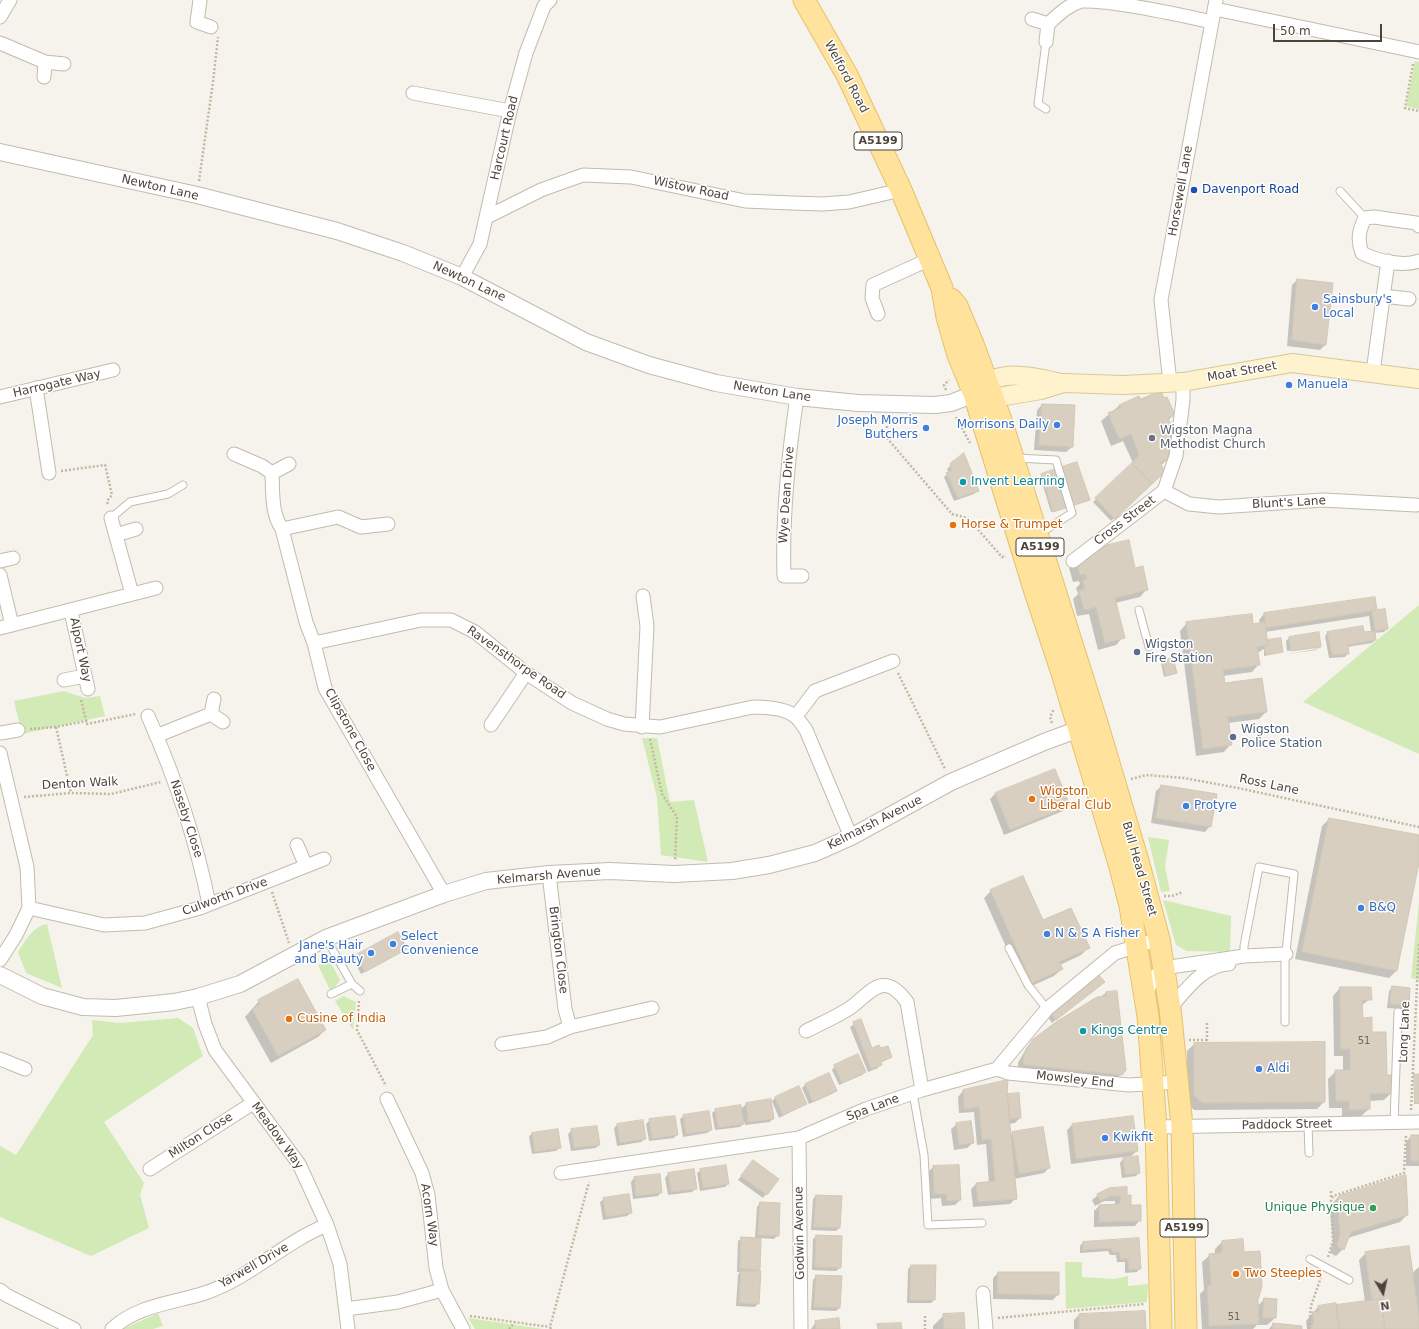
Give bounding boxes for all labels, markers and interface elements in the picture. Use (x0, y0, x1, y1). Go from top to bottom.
scale bar (1275, 16, 1384, 42)
text: 50 m (1280, 24, 1311, 38)
street label: Welford Road (821, 38, 871, 116)
street label: Harcourt Road (488, 94, 522, 182)
road number: A5199 (854, 132, 902, 150)
street label: Horsewell Lane (1166, 145, 1196, 237)
street label: Newton Lane (120, 172, 200, 204)
street label: Wistow Road (652, 174, 730, 204)
place label: Davenport Road (1202, 183, 1299, 197)
marker: Davenport Road (1189, 185, 1199, 195)
street label: Newton Lane (430, 259, 508, 305)
place label: Sainsbury's Local (1323, 293, 1392, 321)
marker: Sainsbury's Local (1310, 302, 1320, 312)
street label: Moat Street (1206, 359, 1278, 385)
street label: Harrogate Way (12, 367, 102, 401)
place label: Manuela (1297, 378, 1348, 392)
street label: Newton Lane (732, 379, 812, 405)
marker: Manuela (1284, 380, 1294, 390)
place label: Joseph Morris Butchers (838, 414, 918, 442)
place label: Morrisons Daily (957, 418, 1049, 432)
marker: Morrisons Daily (1052, 420, 1062, 430)
marker: Joseph Morris Butchers (921, 423, 931, 433)
place label: Wigston Magna Methodist Church (1160, 424, 1266, 452)
marker: Wigston Magna Methodist Church (1147, 433, 1157, 443)
street label: Wye Dean Drive (776, 446, 798, 544)
place label: Invent Learning (971, 475, 1065, 489)
marker: Invent Learning (958, 477, 968, 487)
street label: Cross Street (1091, 493, 1159, 549)
street label: Blunt's Lane (1252, 494, 1326, 512)
place label: Horse & Trumpet (961, 518, 1062, 532)
marker: Horse & Trumpet (948, 520, 958, 530)
road number: A5199 (1016, 538, 1064, 556)
street label: Alport Way (66, 616, 94, 684)
street label: Ravensthorpe Road (464, 623, 568, 703)
place label: Wigston Fire Station (1145, 638, 1213, 666)
marker: Wigston Fire Station (1132, 647, 1142, 657)
street label: Clipstone Close (321, 686, 379, 774)
place label: Wigston Police Station (1241, 723, 1322, 751)
marker: Wigston Police Station (1228, 732, 1238, 742)
street label: Ross Lane (1238, 772, 1300, 798)
street label: Denton Walk (41, 775, 119, 793)
street label: Naseby Close (167, 778, 205, 860)
place label: Wigston Liberal Club (1040, 785, 1111, 813)
street label: Kelmarsh Avenue (825, 793, 925, 853)
marker: Wigston Liberal Club (1027, 794, 1037, 804)
place label: Protyre (1194, 799, 1237, 813)
marker: Protyre (1181, 801, 1191, 811)
street label: Bull Head Street (1119, 820, 1159, 918)
street label: Kelmarsh Avenue (496, 864, 602, 888)
street label: Culworth Drive (180, 875, 270, 919)
place label: B&Q (1369, 901, 1396, 915)
marker: B&Q (1356, 903, 1366, 913)
street label: Brington Close (545, 906, 571, 994)
place label: N & S A Fisher (1055, 927, 1140, 941)
marker: N & S A Fisher (1042, 929, 1052, 939)
place label: Select Convenience (401, 930, 479, 958)
place label: Jane's Hair and Beauty (294, 939, 363, 967)
marker: Select Convenience (388, 939, 398, 949)
marker: Jane's Hair and Beauty (366, 948, 376, 958)
street label: Long Lane (1397, 1001, 1413, 1063)
place label: Cusine of India (297, 1012, 386, 1026)
marker: Cusine of India (284, 1014, 294, 1024)
place label: Kings Centre (1091, 1024, 1168, 1038)
marker: Kings Centre (1078, 1026, 1088, 1036)
house number: 51 (1358, 1035, 1370, 1047)
place label: Aldi (1267, 1062, 1289, 1076)
marker: Aldi (1254, 1064, 1264, 1074)
street label: Mowsley End (1035, 1069, 1115, 1091)
street label: Spa Lane (845, 1091, 901, 1125)
street label: Meadow Way (248, 1100, 306, 1172)
street label: Milton Close (166, 1110, 236, 1162)
street label: Paddock Street (1242, 1117, 1332, 1133)
place label: Kwikfit (1113, 1131, 1153, 1145)
marker: Kwikfit (1100, 1133, 1110, 1143)
street label: Acorn Way (417, 1182, 441, 1248)
street label: Godwin Avenue (792, 1186, 808, 1280)
place label: Unique Physique (1265, 1201, 1365, 1215)
marker: Unique Physique (1368, 1203, 1378, 1213)
road number: A5199 (1160, 1219, 1208, 1237)
street label: Yarwell Drive (217, 1240, 291, 1292)
place label: Two Steeples (1244, 1267, 1322, 1281)
marker: Two Steeples (1231, 1269, 1241, 1279)
north arrow (1363, 1273, 1403, 1313)
text: N (1379, 1298, 1391, 1312)
house number: 51 (1228, 1311, 1240, 1323)

